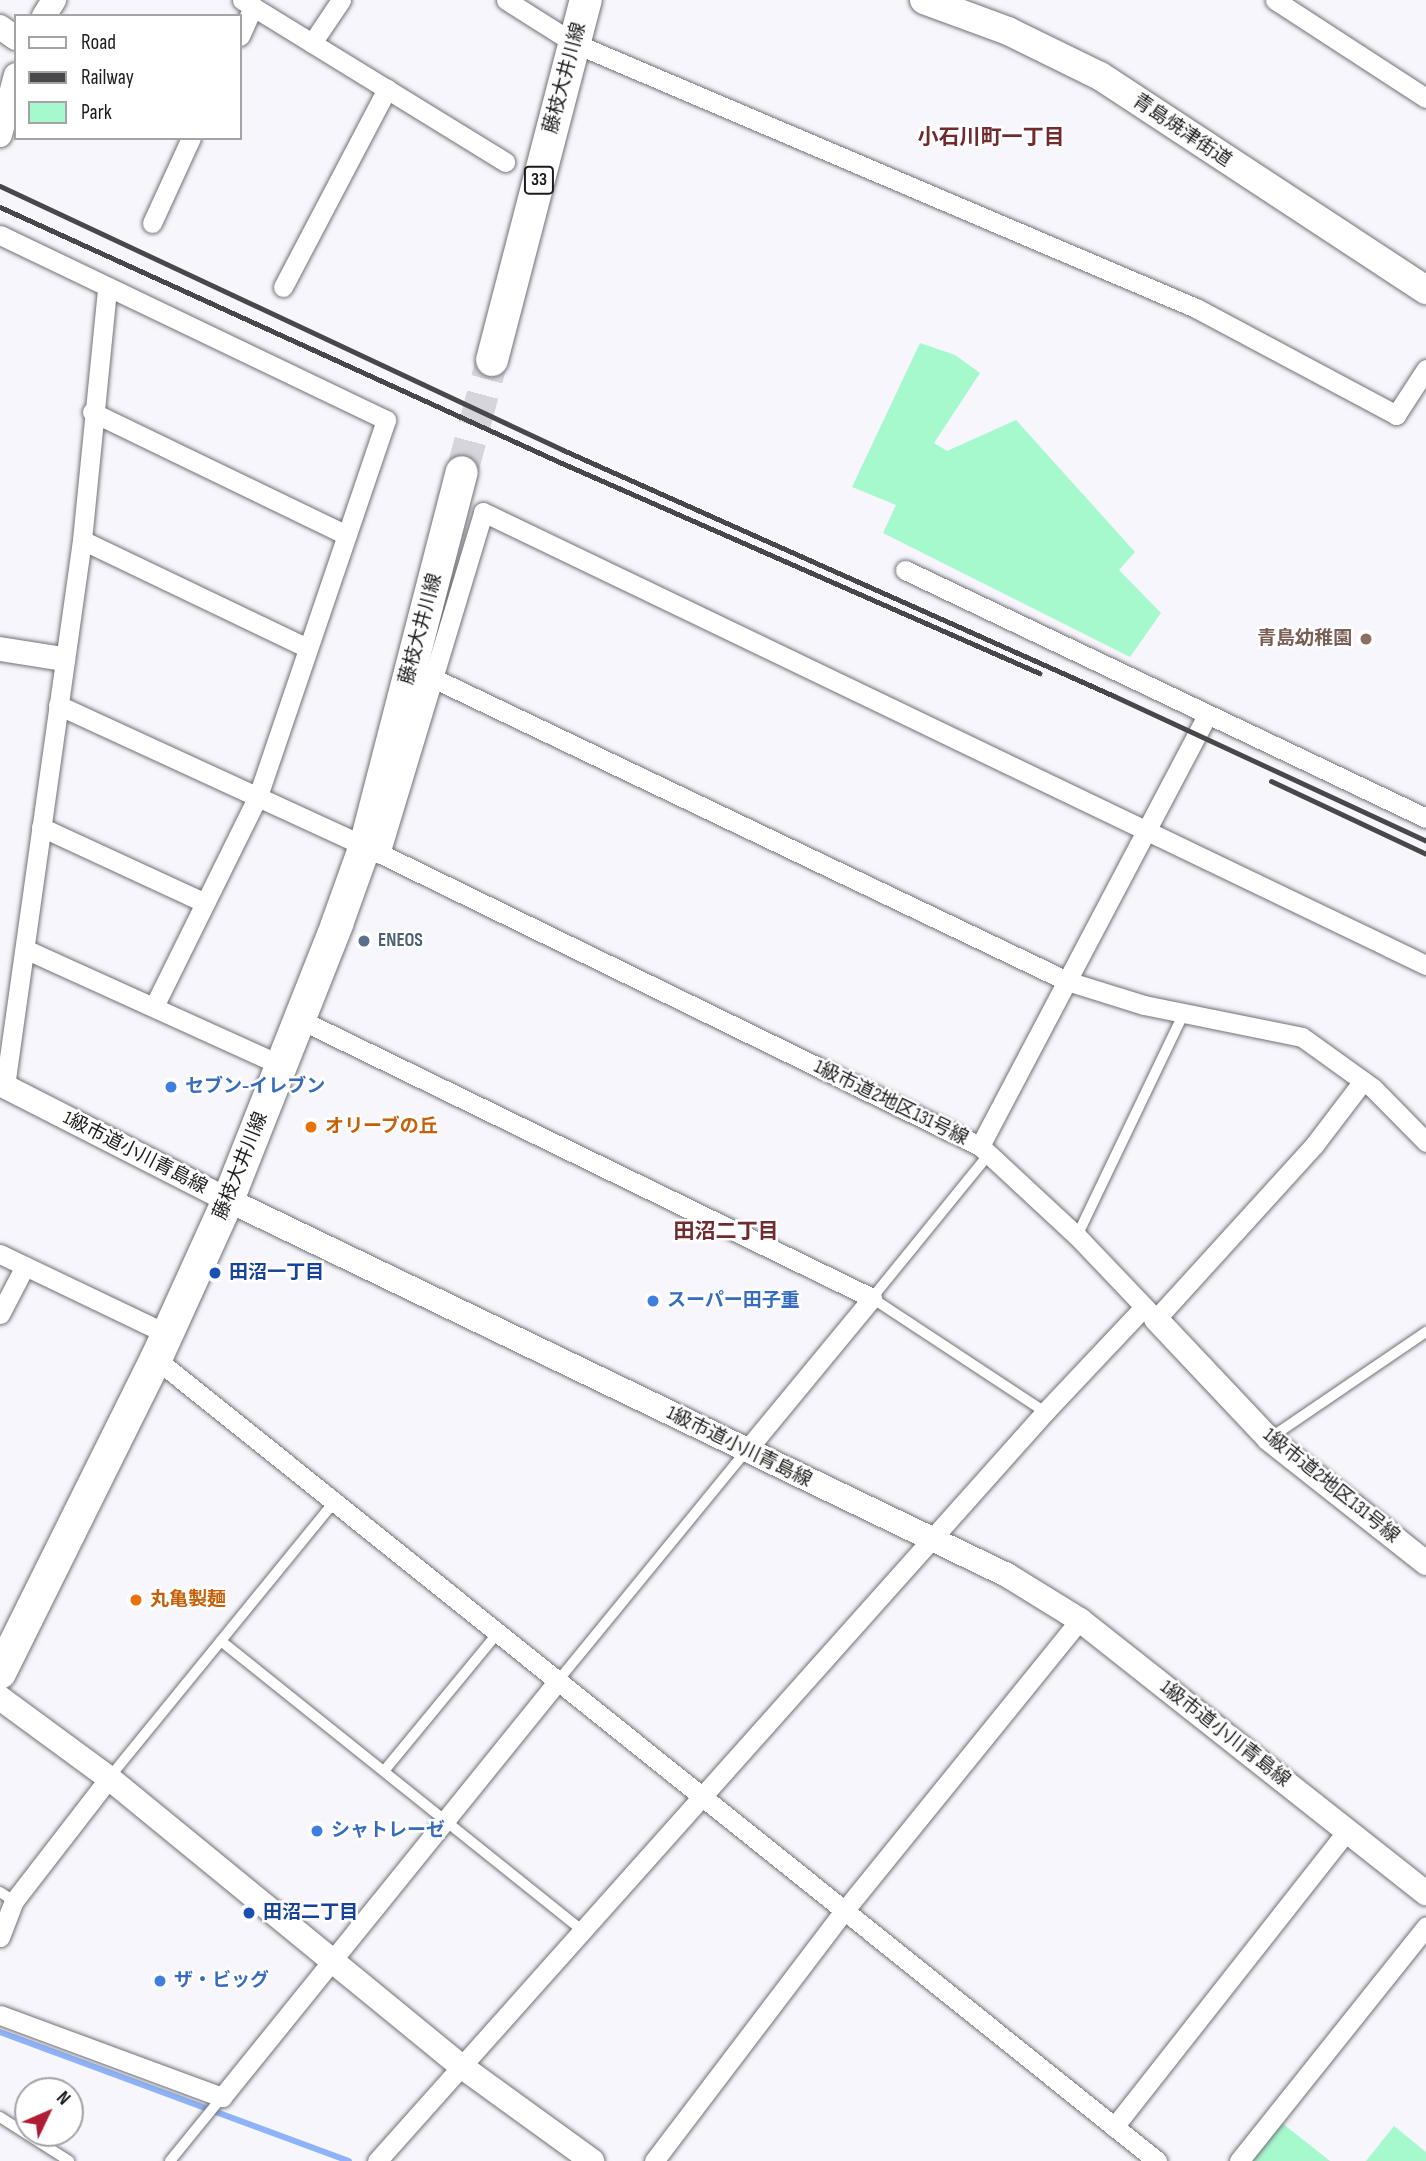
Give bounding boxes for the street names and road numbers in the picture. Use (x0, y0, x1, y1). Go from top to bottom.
street label: 藤枝大井川線 (539, 20, 591, 136)
street label: 青島焼津街道 (1128, 90, 1236, 172)
road number: 33 (523, 166, 555, 195)
street label: 藤枝大井川線 (395, 571, 447, 687)
street label: 1級市道2地区131号線 (810, 1056, 972, 1150)
street label: 1級市道小川青島線 (59, 1107, 211, 1199)
street label: 藤枝大井川線 (209, 1109, 273, 1223)
street label: 1級市道小川青島線 (663, 1402, 815, 1492)
street label: 1級市道2地区131号線 (1258, 1424, 1404, 1548)
street label: 1級市道小川青島線 (1155, 1676, 1295, 1792)

